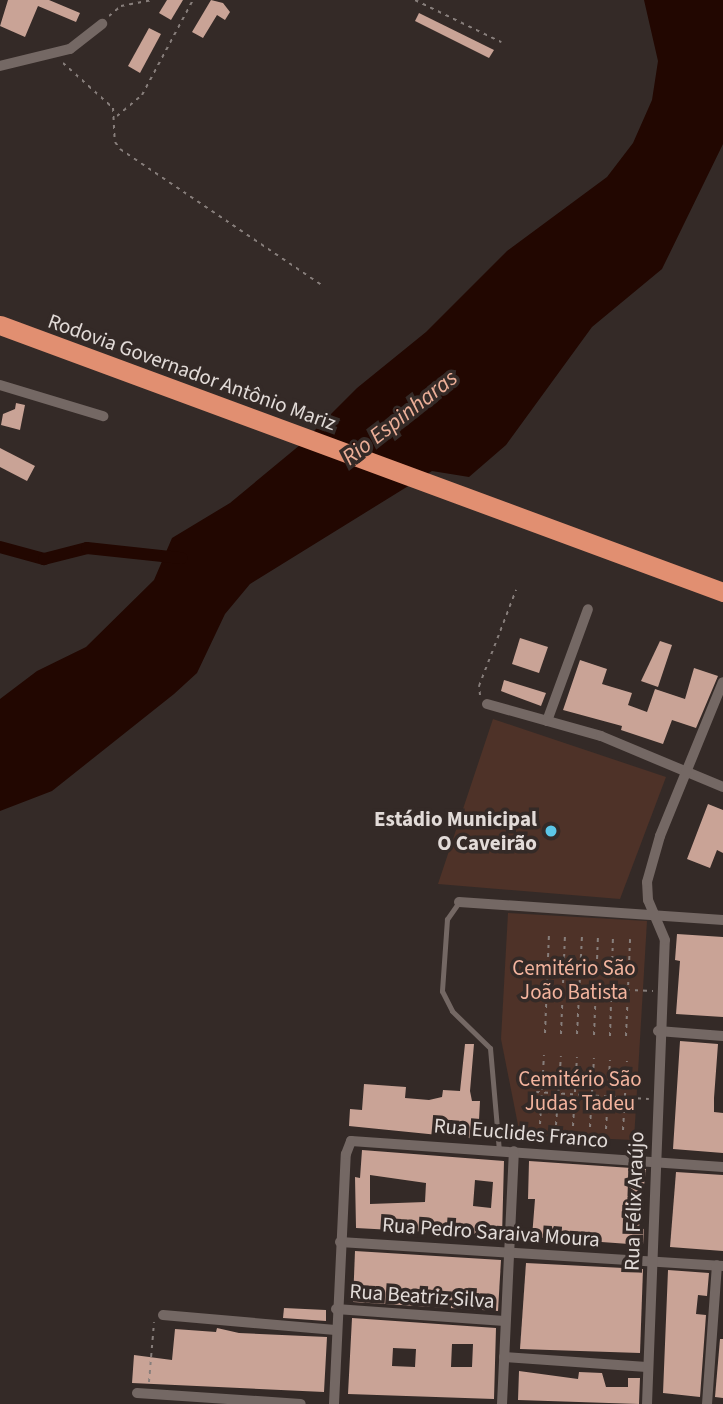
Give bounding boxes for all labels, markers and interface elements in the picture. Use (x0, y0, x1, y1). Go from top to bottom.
street label: Rodovia Governador Antônio Mariz (45, 308, 339, 436)
water label: Rio Espinharas (337, 364, 463, 472)
place label: Estádio Municipal O Caveirão (374, 806, 537, 856)
marker: Estádio Municipal O Caveirão (543, 823, 559, 839)
park label: Cemitério São João Batista (512, 955, 636, 1005)
park label: Cemitério São Judas Tadeu (518, 1066, 642, 1116)
street label: Rua Euclides Franco (433, 1113, 609, 1153)
street label: Rua Félix Araújo (619, 1131, 649, 1271)
street label: Rua Pedro Saraiva Moura (381, 1212, 601, 1252)
street label: Rua Beatriz Silva (349, 1278, 495, 1314)

